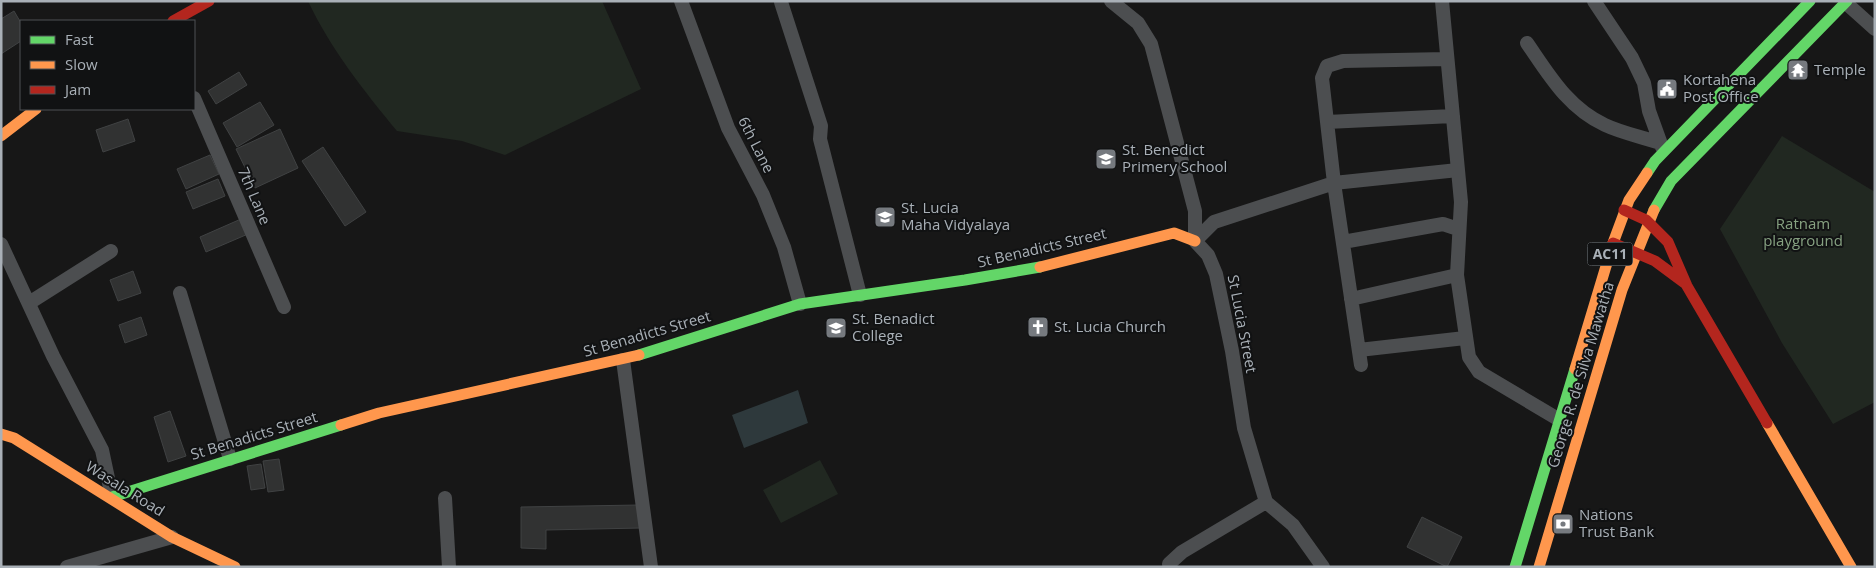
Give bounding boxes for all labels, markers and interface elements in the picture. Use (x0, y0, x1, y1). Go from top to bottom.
legend (20, 20, 195, 110)
text: Fast (65, 29, 94, 49)
text: Slow (65, 54, 98, 74)
temple icon: Temple (1786, 58, 1810, 82)
place label: Temple (1814, 59, 1866, 79)
place label: Kortahena Post Office (1683, 69, 1759, 106)
public building icon: Kortahena Post Office (1655, 77, 1679, 101)
text: Jam (63, 79, 91, 99)
street label: 6th Lane (734, 113, 780, 176)
place label: St. Benedict Primery School (1122, 139, 1227, 176)
school or university icon: St. Benedict Primery School (1094, 147, 1118, 171)
street label: 7th Lane (234, 164, 276, 228)
place label: St. Lucia Maha Vidyalaya (901, 197, 1010, 234)
school or university icon: St. Lucia Maha Vidyalaya (873, 205, 897, 229)
park label: Ratnam playground (1763, 213, 1843, 250)
street label: St Benadicts Street (975, 222, 1108, 272)
road number: AC11 (1588, 242, 1632, 266)
street label: St Lucia Street (1224, 273, 1262, 375)
street label: George R. de Silva Mawatha (1542, 279, 1618, 470)
street label: St Benadicts Street (581, 305, 713, 361)
place label: St. Benadict College (852, 308, 935, 345)
church icon: St. Lucia Church (1026, 315, 1050, 339)
school or university icon: St. Benadict College (824, 316, 848, 340)
place label: St. Lucia Church (1054, 316, 1166, 336)
street label: St Benadicts Street (188, 406, 320, 464)
street label: Wasala Road (82, 456, 169, 520)
place label: Nations Trust Bank (1579, 504, 1654, 541)
bank icon: Nations Trust Bank (1551, 512, 1575, 536)

